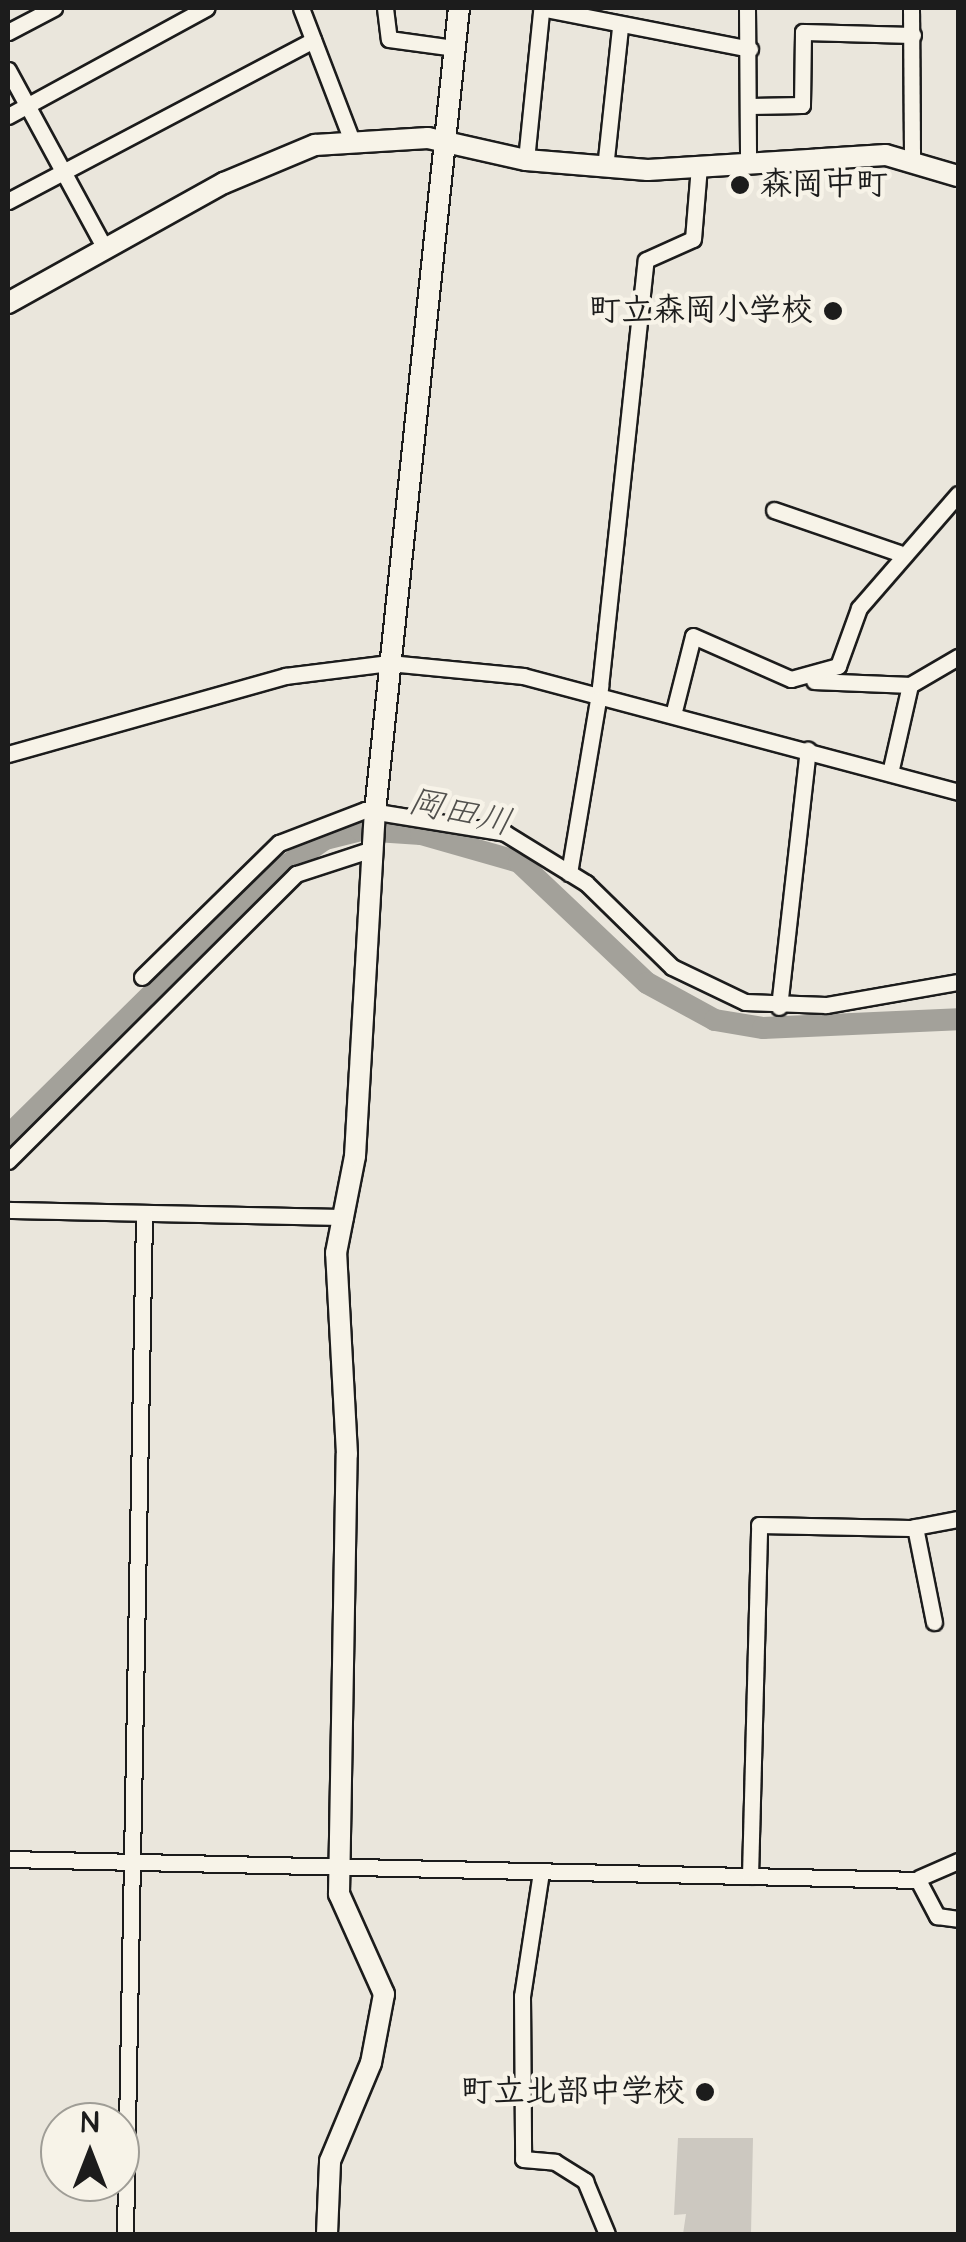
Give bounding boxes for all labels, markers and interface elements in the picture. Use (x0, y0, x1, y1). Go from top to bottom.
place label: 森岡中町 (760, 166, 888, 204)
marker: 森岡中町 (729, 174, 751, 196)
place label: 町立森岡小学校 (589, 292, 813, 330)
marker: 町立森岡小学校 (822, 300, 844, 322)
water label: 岡田川 (404, 781, 516, 845)
place label: 町立北部中学校 (461, 2073, 685, 2111)
marker: 町立北部中学校 (694, 2081, 716, 2103)
north arrow (40, 2102, 140, 2202)
text: N (81, 2104, 99, 2143)

